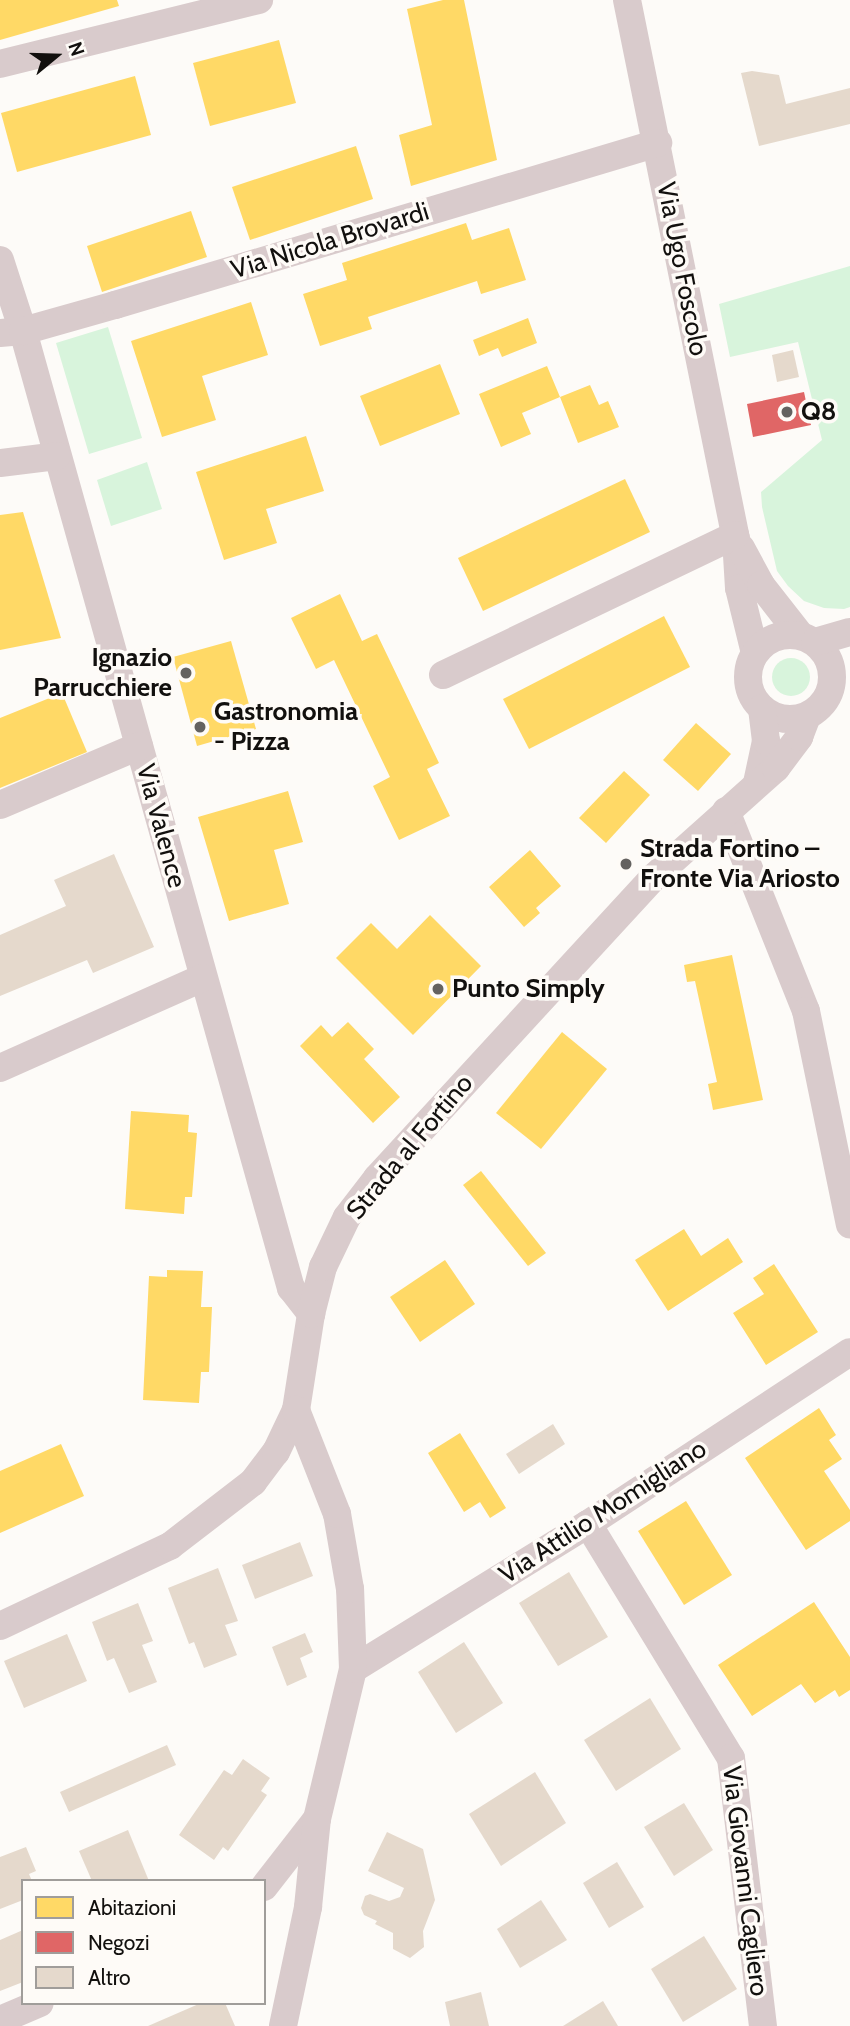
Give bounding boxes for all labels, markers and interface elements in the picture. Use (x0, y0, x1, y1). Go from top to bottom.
north arrow (21, 21, 91, 91)
text: N (63, 39, 89, 59)
street label: Via Ugo Foscolo (650, 180, 714, 358)
street label: Via Nicola Brovardi (227, 196, 433, 286)
place label: Q8 (801, 396, 836, 428)
marker: Q8 (779, 404, 795, 420)
place label: Ignazio Parrucchiere (33, 642, 172, 704)
marker: Ignazio Parrucchiere (178, 665, 194, 681)
place label: Gastronomia - Pizza (214, 696, 358, 758)
marker: Gastronomia - Pizza (192, 719, 208, 735)
street label: Via Valence (130, 761, 192, 891)
place label: Strada Fortino – Fronte Via Ariosto (640, 833, 840, 894)
marker: Strada Fortino – Fronte Via Ariosto (618, 856, 634, 872)
place label: Punto Simply (452, 973, 605, 1005)
marker: Punto Simply (430, 981, 446, 997)
street label: Strada al Fortino (340, 1068, 480, 1226)
street label: Via Attilio Momigliano (494, 1433, 712, 1591)
street label: Via Giovanni Cagliero (715, 1764, 775, 1998)
legend (21, 1879, 266, 2005)
text: Abitazioni (88, 1895, 176, 1920)
text: Negozi (88, 1930, 149, 1955)
text: Altro (88, 1965, 131, 1990)

